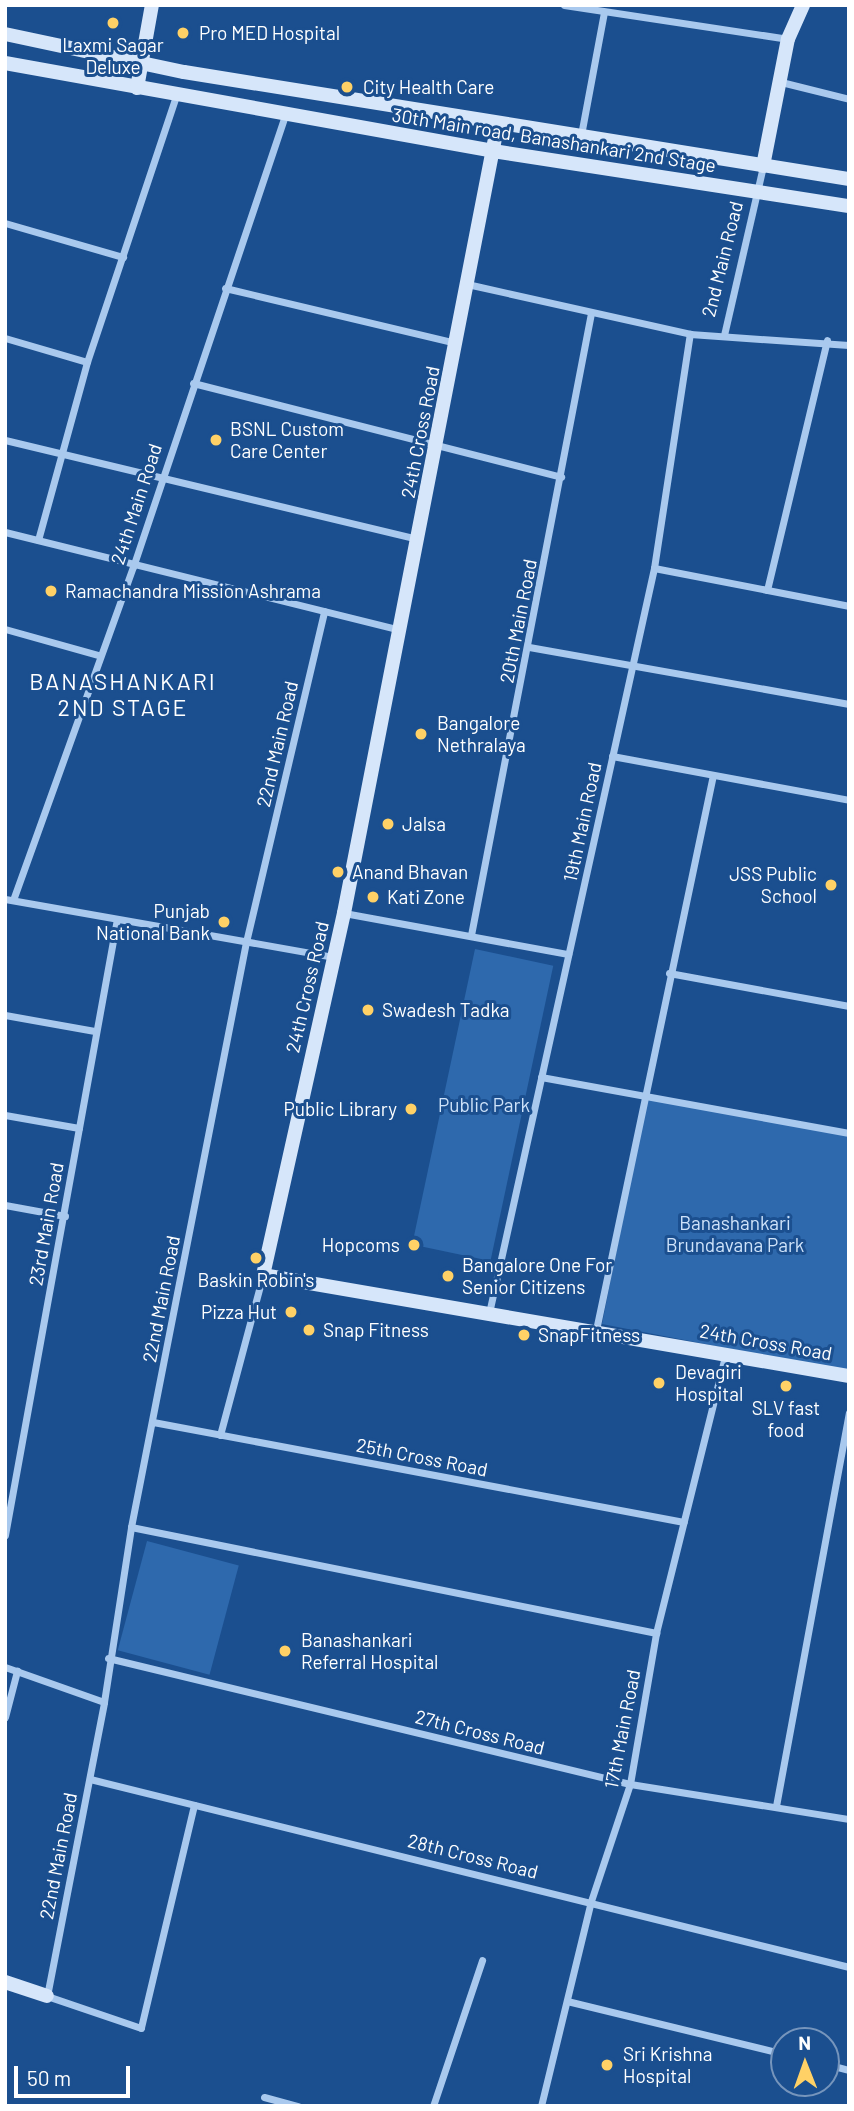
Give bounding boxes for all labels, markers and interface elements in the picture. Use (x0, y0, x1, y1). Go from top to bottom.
marker: Laxmi Sagar Deluxe (105, 15, 121, 31)
place label: Pro MED Hospital (199, 22, 340, 44)
marker: Pro MED Hospital (173, 23, 193, 43)
place label: Laxmi Sagar Deluxe (62, 34, 164, 78)
place label: City Health Care (363, 76, 494, 98)
marker: City Health Care (337, 77, 357, 97)
street label: 30th Main road, Banashankari 2nd Stage (390, 103, 718, 177)
street label: 2nd Main Road (697, 199, 747, 319)
street label: 24th Cross Road (396, 364, 444, 500)
place label: BSNL Custom Care Center (230, 418, 344, 462)
marker: BSNL Custom Care Center (208, 432, 224, 448)
street label: 24th Main Road (106, 441, 166, 567)
street label: 20th Main Road (495, 557, 541, 685)
place label: Ramachandra Mission Ashrama (65, 580, 321, 602)
marker: Ramachandra Mission Ashrama (43, 583, 59, 599)
district label: BANASHANKARI 2ND STAGE (31, 667, 215, 721)
street label: 22nd Main Road (251, 679, 303, 809)
place label: Bangalore Nethralaya (437, 712, 526, 756)
marker: Bangalore Nethralaya (411, 724, 431, 744)
street label: 19th Main Road (558, 760, 606, 884)
place label: Jalsa (402, 813, 446, 835)
marker: Jalsa (380, 816, 396, 832)
place label: Anand Bhavan (352, 861, 468, 883)
place label: JSS Public School (729, 863, 817, 907)
marker: Anand Bhavan (330, 864, 346, 880)
marker: JSS Public School (823, 877, 839, 893)
place label: Kati Zone (387, 886, 465, 908)
marker: Kati Zone (365, 889, 381, 905)
place label: Punjab National Bank (96, 900, 210, 944)
marker: Punjab National Bank (216, 914, 232, 930)
street label: 24th Cross Road (281, 919, 333, 1055)
place label: Swadesh Tadka (382, 999, 509, 1021)
marker: Swadesh Tadka (360, 1002, 376, 1018)
park label: Public Park (438, 1094, 530, 1116)
place label: Public Library (283, 1098, 397, 1120)
marker: Public Library (403, 1101, 419, 1117)
street label: 23rd Main Road (24, 1160, 68, 1288)
park label: Banashankari Brundavana Park (666, 1212, 804, 1256)
street label: 22nd Main Road (138, 1234, 184, 1364)
place label: Hopcoms (322, 1234, 400, 1256)
marker: Hopcoms (406, 1237, 422, 1253)
marker: Baskin Robin's (248, 1250, 264, 1266)
place label: Bangalore One For Senior Citizens (462, 1254, 612, 1298)
marker: Bangalore One For Senior Citizens (440, 1268, 456, 1284)
place label: Baskin Robin's (197, 1269, 315, 1291)
place label: Pizza Hut (201, 1301, 277, 1323)
marker: Pizza Hut (283, 1304, 299, 1320)
place label: Snap Fitness (323, 1319, 429, 1341)
street label: 24th Cross Road (698, 1319, 834, 1365)
marker: Snap Fitness (301, 1322, 317, 1338)
place label: SnapFitness (538, 1324, 640, 1346)
marker: SnapFitness (516, 1327, 532, 1343)
place label: Devagiri Hospital (675, 1361, 743, 1405)
marker: Devagiri Hospital (649, 1373, 669, 1393)
marker: SLV fast food (778, 1378, 794, 1394)
place label: SLV fast food (752, 1397, 820, 1441)
street label: 25th Cross Road (354, 1433, 490, 1481)
place label: Banashankari Referral Hospital (301, 1629, 438, 1673)
marker: Banashankari Referral Hospital (275, 1641, 295, 1661)
street label: 17th Main Road (599, 1668, 645, 1790)
street label: 27th Cross Road (413, 1705, 547, 1759)
street label: 22nd Main Road (35, 1791, 81, 1921)
street label: 28th Cross Road (405, 1829, 541, 1883)
north arrow (770, 2027, 840, 2097)
text: N (798, 2031, 811, 2054)
place label: Sri Krishna Hospital (623, 2043, 712, 2087)
scale bar (18, 2052, 133, 2096)
marker: Sri Krishna Hospital (597, 2055, 617, 2075)
text: 50 m (27, 2065, 71, 2090)

